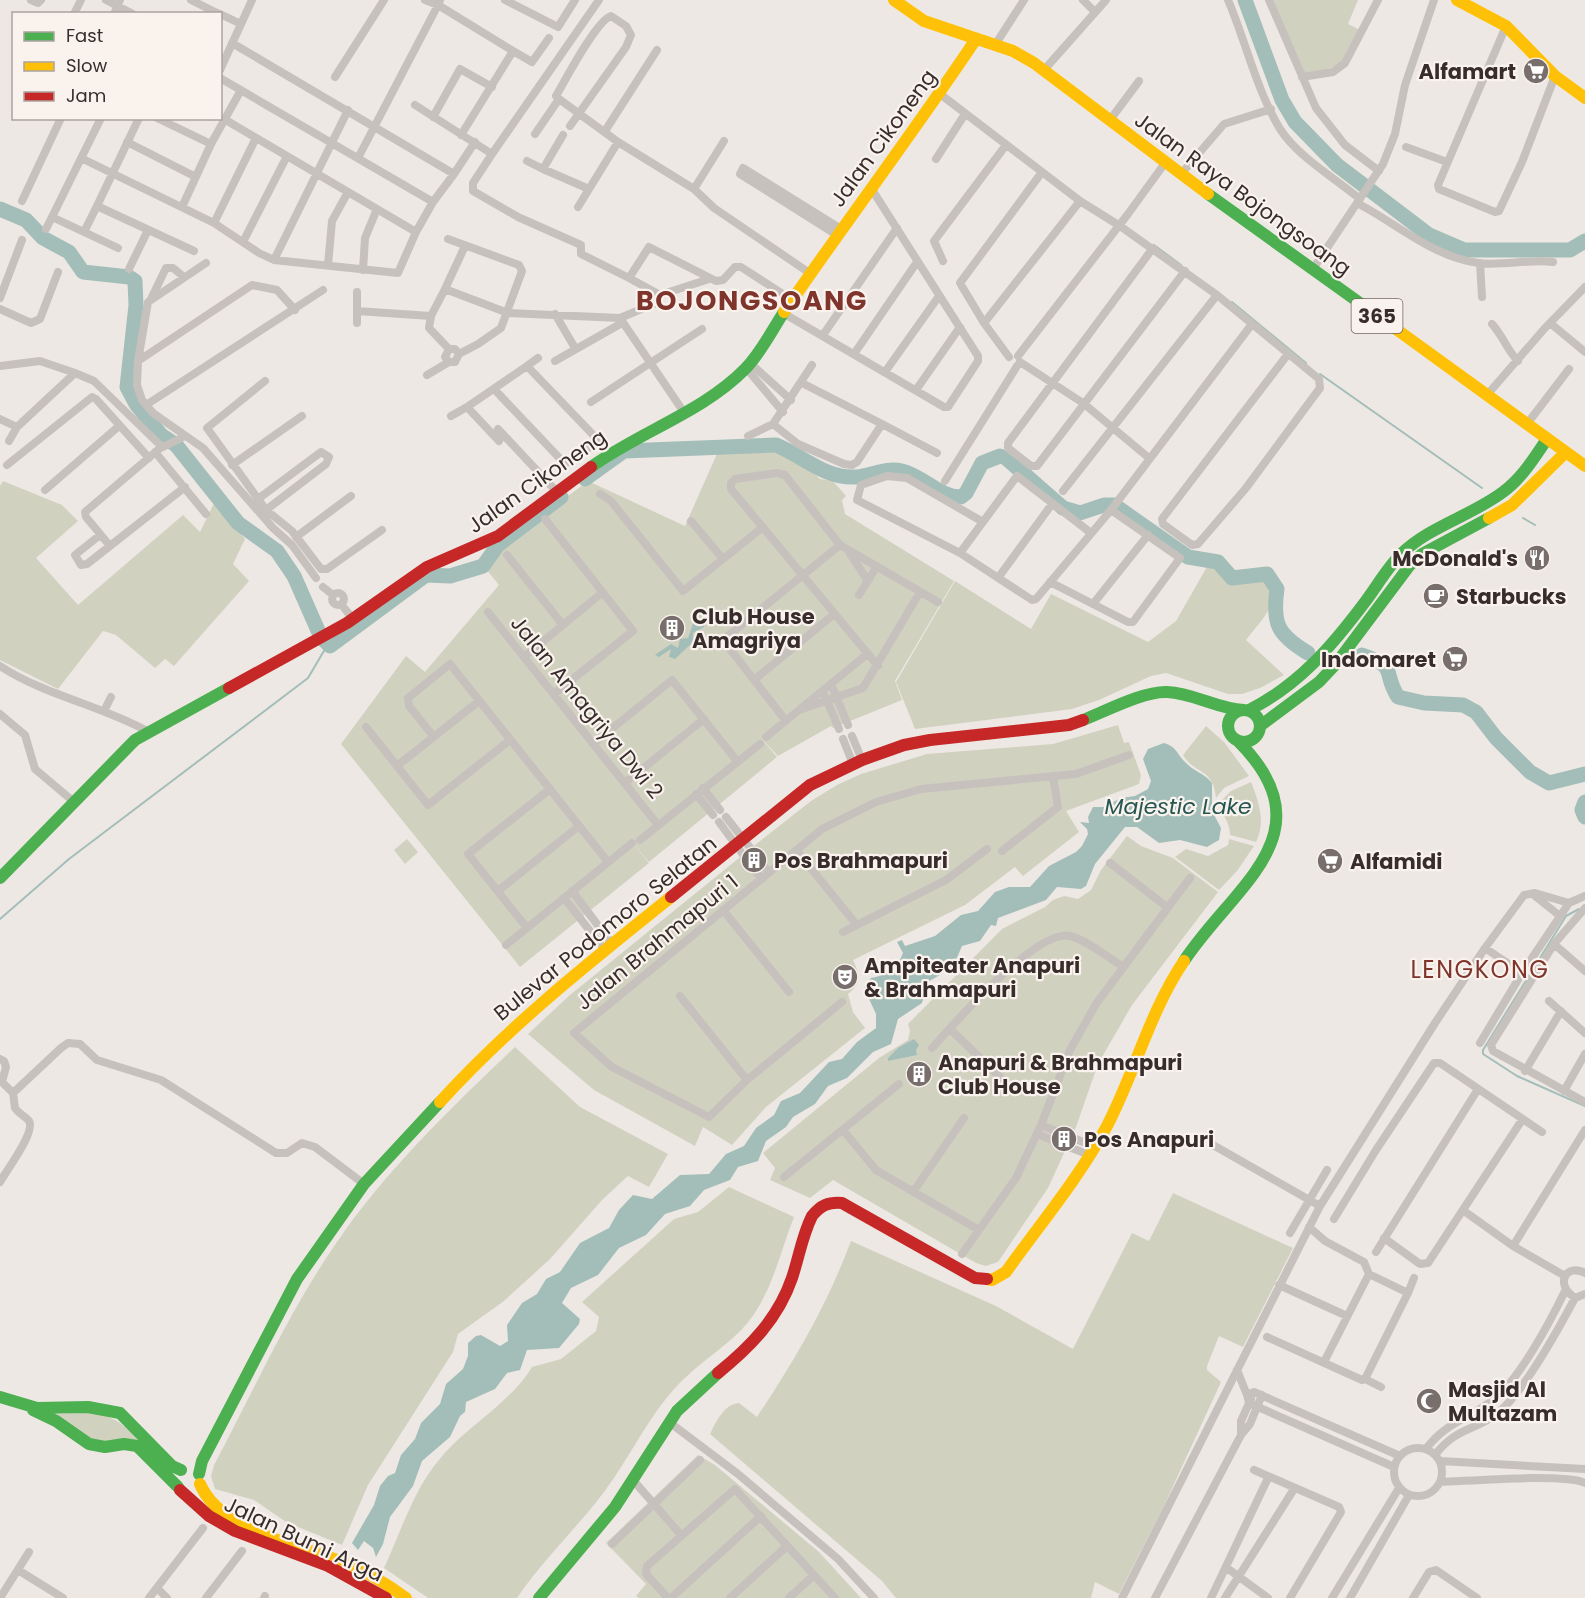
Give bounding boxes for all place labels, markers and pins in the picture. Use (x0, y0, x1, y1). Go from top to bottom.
supermarket icon: Alfamart (1521, 56, 1551, 86)
place label: Alfamart (1418, 57, 1516, 86)
restaurant icon: McDonald's (1522, 543, 1552, 573)
place label: McDonald's (1392, 544, 1518, 573)
cafe icon: Starbucks (1421, 581, 1451, 611)
place label: Starbucks (1456, 582, 1567, 611)
place label: Club House Amagriya (692, 602, 815, 655)
building icon: Club House Amagriya (657, 613, 687, 643)
supermarket icon: Indomaret (1440, 644, 1470, 674)
place label: Indomaret (1321, 645, 1436, 674)
building icon: Pos Brahmapuri (739, 845, 769, 875)
place label: Pos Brahmapuri (774, 846, 948, 875)
supermarket icon: Alfamidi (1315, 846, 1345, 876)
place label: Alfamidi (1350, 847, 1442, 876)
place label: Ampiteater Anapuri & Brahmapuri (864, 951, 1080, 1004)
theatre icon: Ampiteater Anapuri & Brahmapuri (830, 962, 860, 992)
place label: Anapuri & Brahmapuri Club House (938, 1048, 1182, 1101)
building icon: Anapuri & Brahmapuri Club House (904, 1059, 934, 1089)
building icon: Pos Anapuri (1049, 1124, 1079, 1154)
place label: Pos Anapuri (1084, 1125, 1214, 1154)
place label: Masjid Al Multazam (1448, 1375, 1557, 1428)
mosque icon: Masjid Al Multazam (1414, 1386, 1444, 1416)

